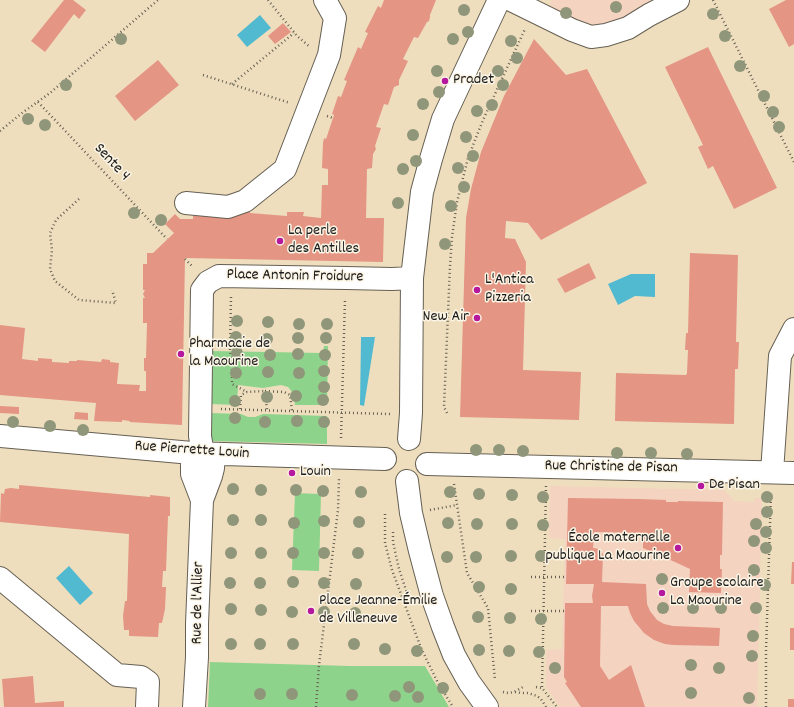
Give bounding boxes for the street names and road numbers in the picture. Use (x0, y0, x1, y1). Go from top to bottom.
street label: Sente 4 (89, 140, 133, 186)
street label: Place Antonin Froidure (226, 266, 364, 288)
street label: Rue Pierrette Louin (134, 437, 250, 465)
street label: Rue Christine de Pisan (544, 457, 678, 479)
street label: Rue de l'Allier (189, 561, 209, 645)

